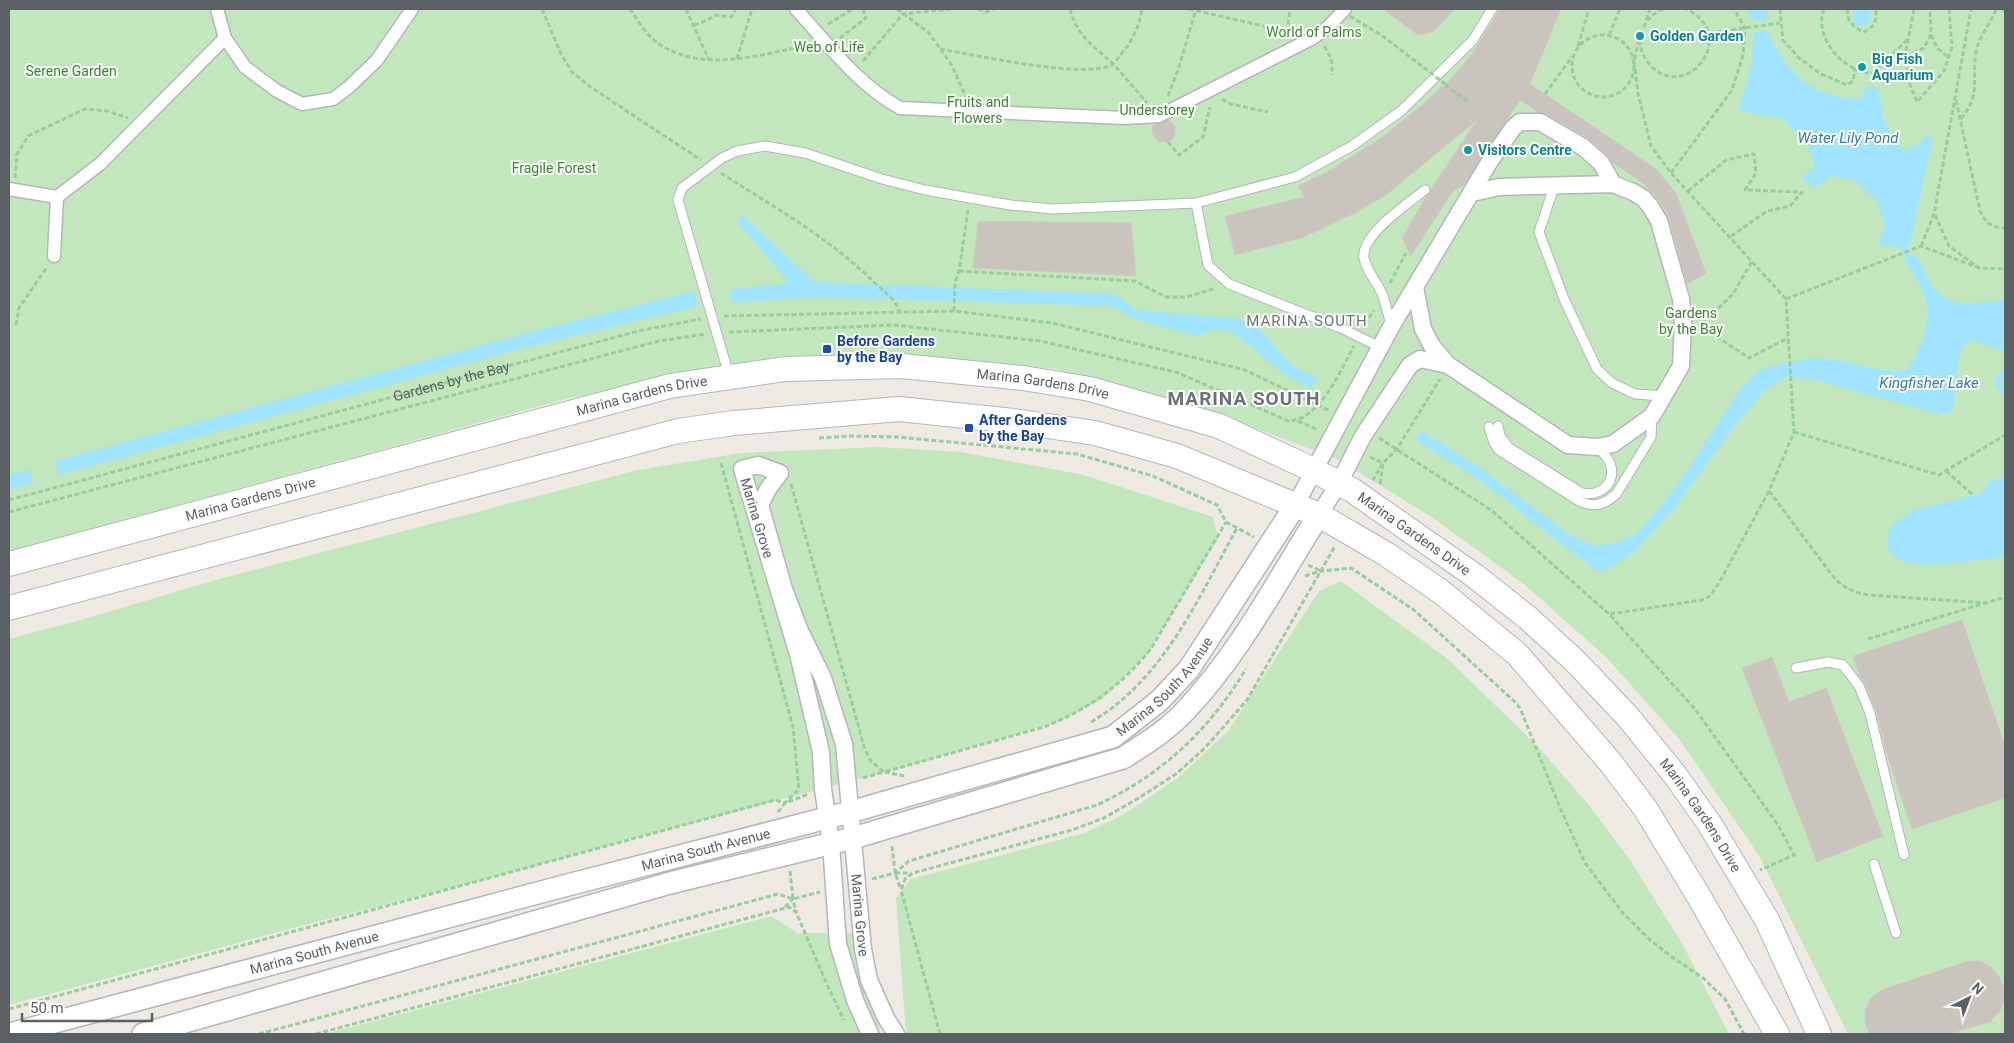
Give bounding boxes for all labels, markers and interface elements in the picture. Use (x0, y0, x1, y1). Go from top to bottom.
park label: World of Palms (1266, 24, 1362, 40)
place label: Golden Garden (1650, 28, 1743, 44)
marker: Golden Garden (1634, 30, 1646, 42)
park label: Web of Life (794, 39, 864, 55)
place label: Big Fish Aquarium (1872, 51, 1933, 83)
marker: Big Fish Aquarium (1856, 61, 1868, 73)
park label: Serene Garden (25, 63, 117, 79)
park label: Fruits and Flowers (947, 94, 1009, 126)
park label: Understorey (1119, 102, 1195, 118)
water label: Water Lily Pond (1798, 129, 1899, 147)
place label: Visitors Centre (1478, 142, 1572, 158)
marker: Visitors Centre (1462, 144, 1474, 156)
park label: Fragile Forest (512, 160, 597, 176)
park label: Gardens by the Bay (1659, 305, 1723, 337)
district label: MARINA SOUTH (1246, 312, 1368, 330)
place label: Before Gardens by the Bay (837, 333, 935, 365)
marker: Before Gardens by the Bay (821, 343, 833, 355)
street label: Gardens by the Bay (391, 358, 512, 404)
street label: Marina Gardens Drive (976, 365, 1111, 402)
street label: Marina Gardens Drive (575, 373, 708, 419)
water label: Kingfisher Lake (1879, 374, 1979, 392)
district label: MARINA SOUTH (1168, 387, 1320, 410)
place label: After Gardens by the Bay (979, 412, 1067, 444)
marker: After Gardens by the Bay (963, 422, 975, 434)
street label: Marina Gardens Drive (184, 474, 317, 524)
street label: Marina Grove (737, 476, 777, 560)
street label: Marina Gardens Drive (1355, 489, 1474, 578)
street label: Marina South Avenue (1113, 634, 1216, 739)
street label: Marina Gardens Drive (1657, 755, 1745, 875)
street label: Marina South Avenue (640, 825, 772, 874)
street label: Marina Grove (848, 873, 872, 958)
street label: Marina South Avenue (248, 928, 380, 977)
north arrow (1944, 973, 1994, 1023)
text: N (1969, 979, 1987, 998)
scale bar (22, 990, 152, 1022)
text: 50 m (30, 999, 64, 1017)

